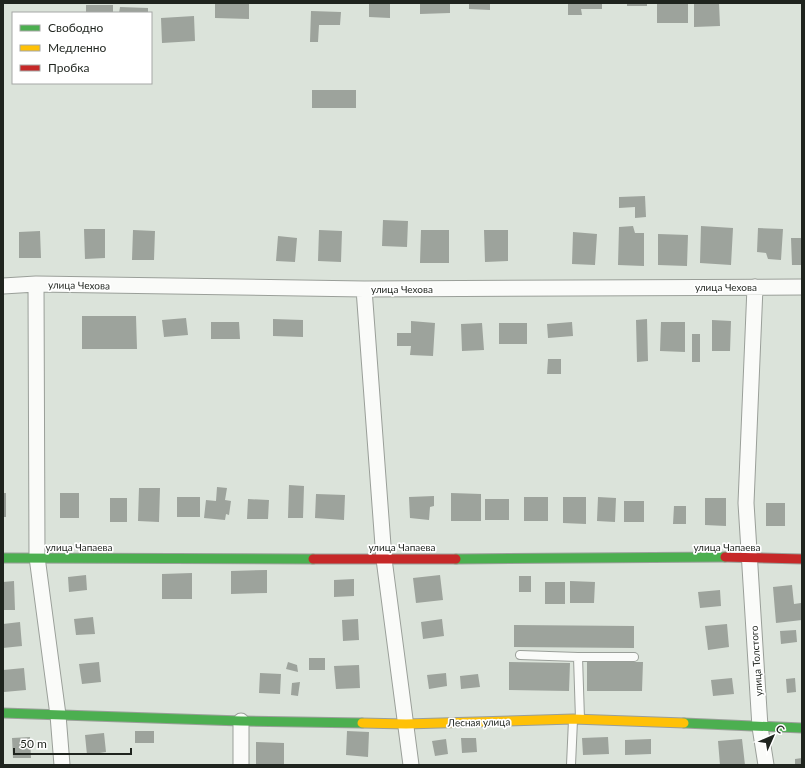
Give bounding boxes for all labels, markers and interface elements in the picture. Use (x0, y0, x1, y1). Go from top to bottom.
legend (12, 12, 152, 84)
text: Свободно (48, 20, 104, 35)
text: Медленно (48, 40, 107, 55)
text: Пробка (48, 60, 89, 75)
street label: улица Чехова (48, 278, 110, 292)
street label: улица Чехова (695, 281, 757, 293)
street label: улица Чехова (371, 283, 433, 295)
street label: улица Чапаева (45, 541, 113, 553)
street label: улица Чапаева (368, 541, 436, 553)
street label: улица Чапаева (693, 541, 761, 553)
street label: улица Толстого (748, 625, 764, 697)
street label: Лесная улица (447, 715, 510, 729)
north arrow (753, 716, 793, 756)
text: С (773, 721, 788, 736)
scale bar (14, 730, 131, 756)
text: 50 m (20, 736, 47, 751)

